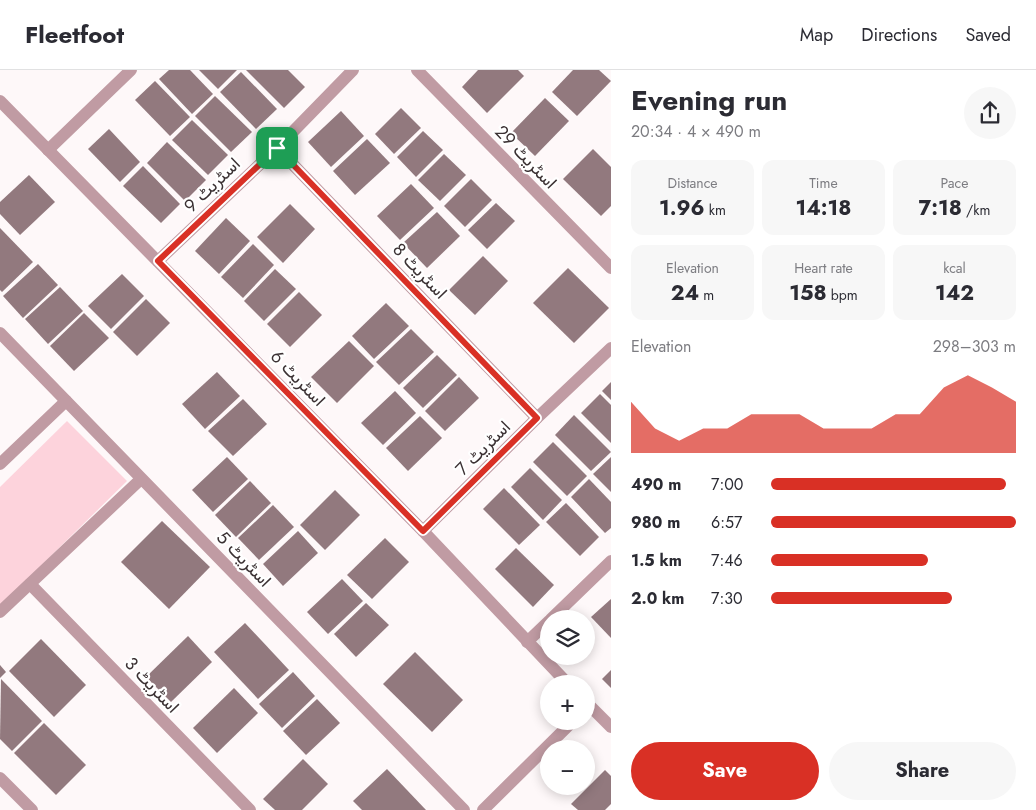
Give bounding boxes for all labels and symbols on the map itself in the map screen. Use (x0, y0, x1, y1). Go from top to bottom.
street label: اسٹریٹ 29 (489, 119, 563, 195)
pin (256, 127, 298, 169)
street label: اسٹریٹ 9 (178, 152, 246, 218)
street label: اسٹریٹ 8 (387, 237, 453, 305)
street label: اسٹریٹ 6 (265, 344, 331, 412)
street label: اسٹریٹ 7 (450, 415, 516, 481)
street label: اسٹریٹ 5 (211, 525, 277, 593)
street label: اسٹریٹ 3 (119, 651, 185, 719)

